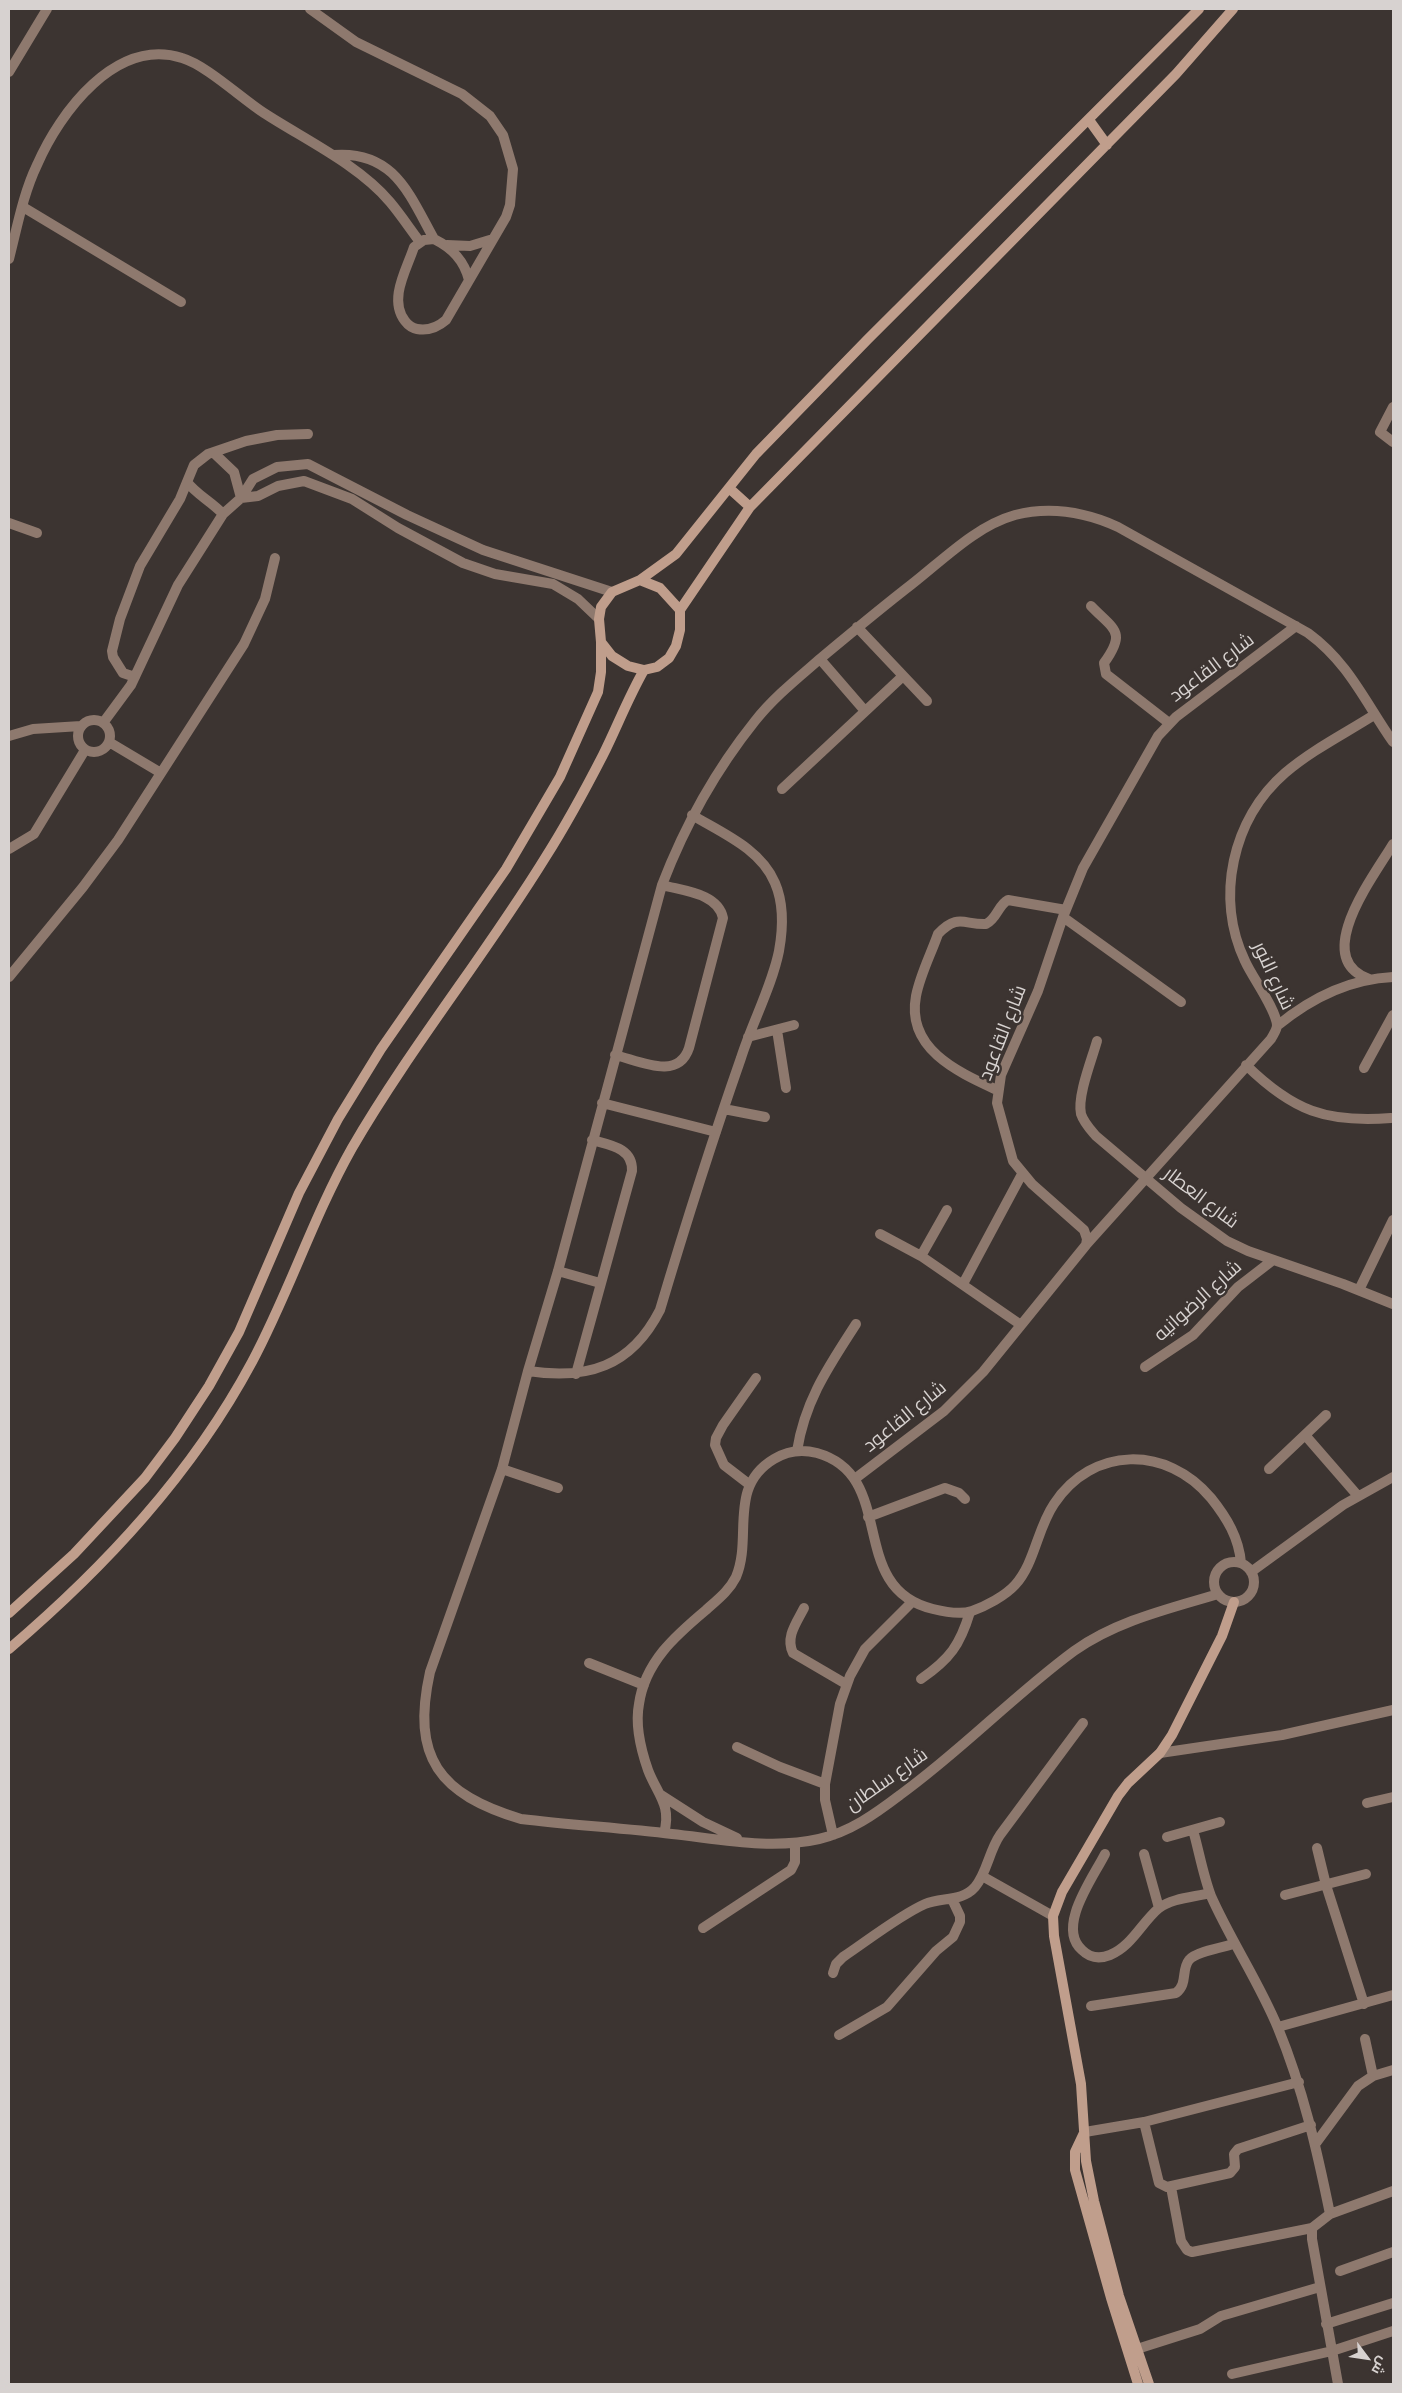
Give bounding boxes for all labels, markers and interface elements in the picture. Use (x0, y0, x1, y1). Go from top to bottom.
street label: شارع القاعود (1165, 629, 1259, 707)
street label: شارع النور (1247, 938, 1299, 1014)
street label: شارع القاعود (974, 982, 1032, 1084)
street label: شارع العطار (1159, 1162, 1243, 1234)
street label: شارع الرضوانيه (1149, 1256, 1247, 1346)
street label: شارع القاعود (859, 1377, 951, 1457)
street label: شارع سلطان (842, 1743, 932, 1817)
north arrow (1342, 2333, 1392, 2383)
text: ش (1368, 2353, 1392, 2378)

